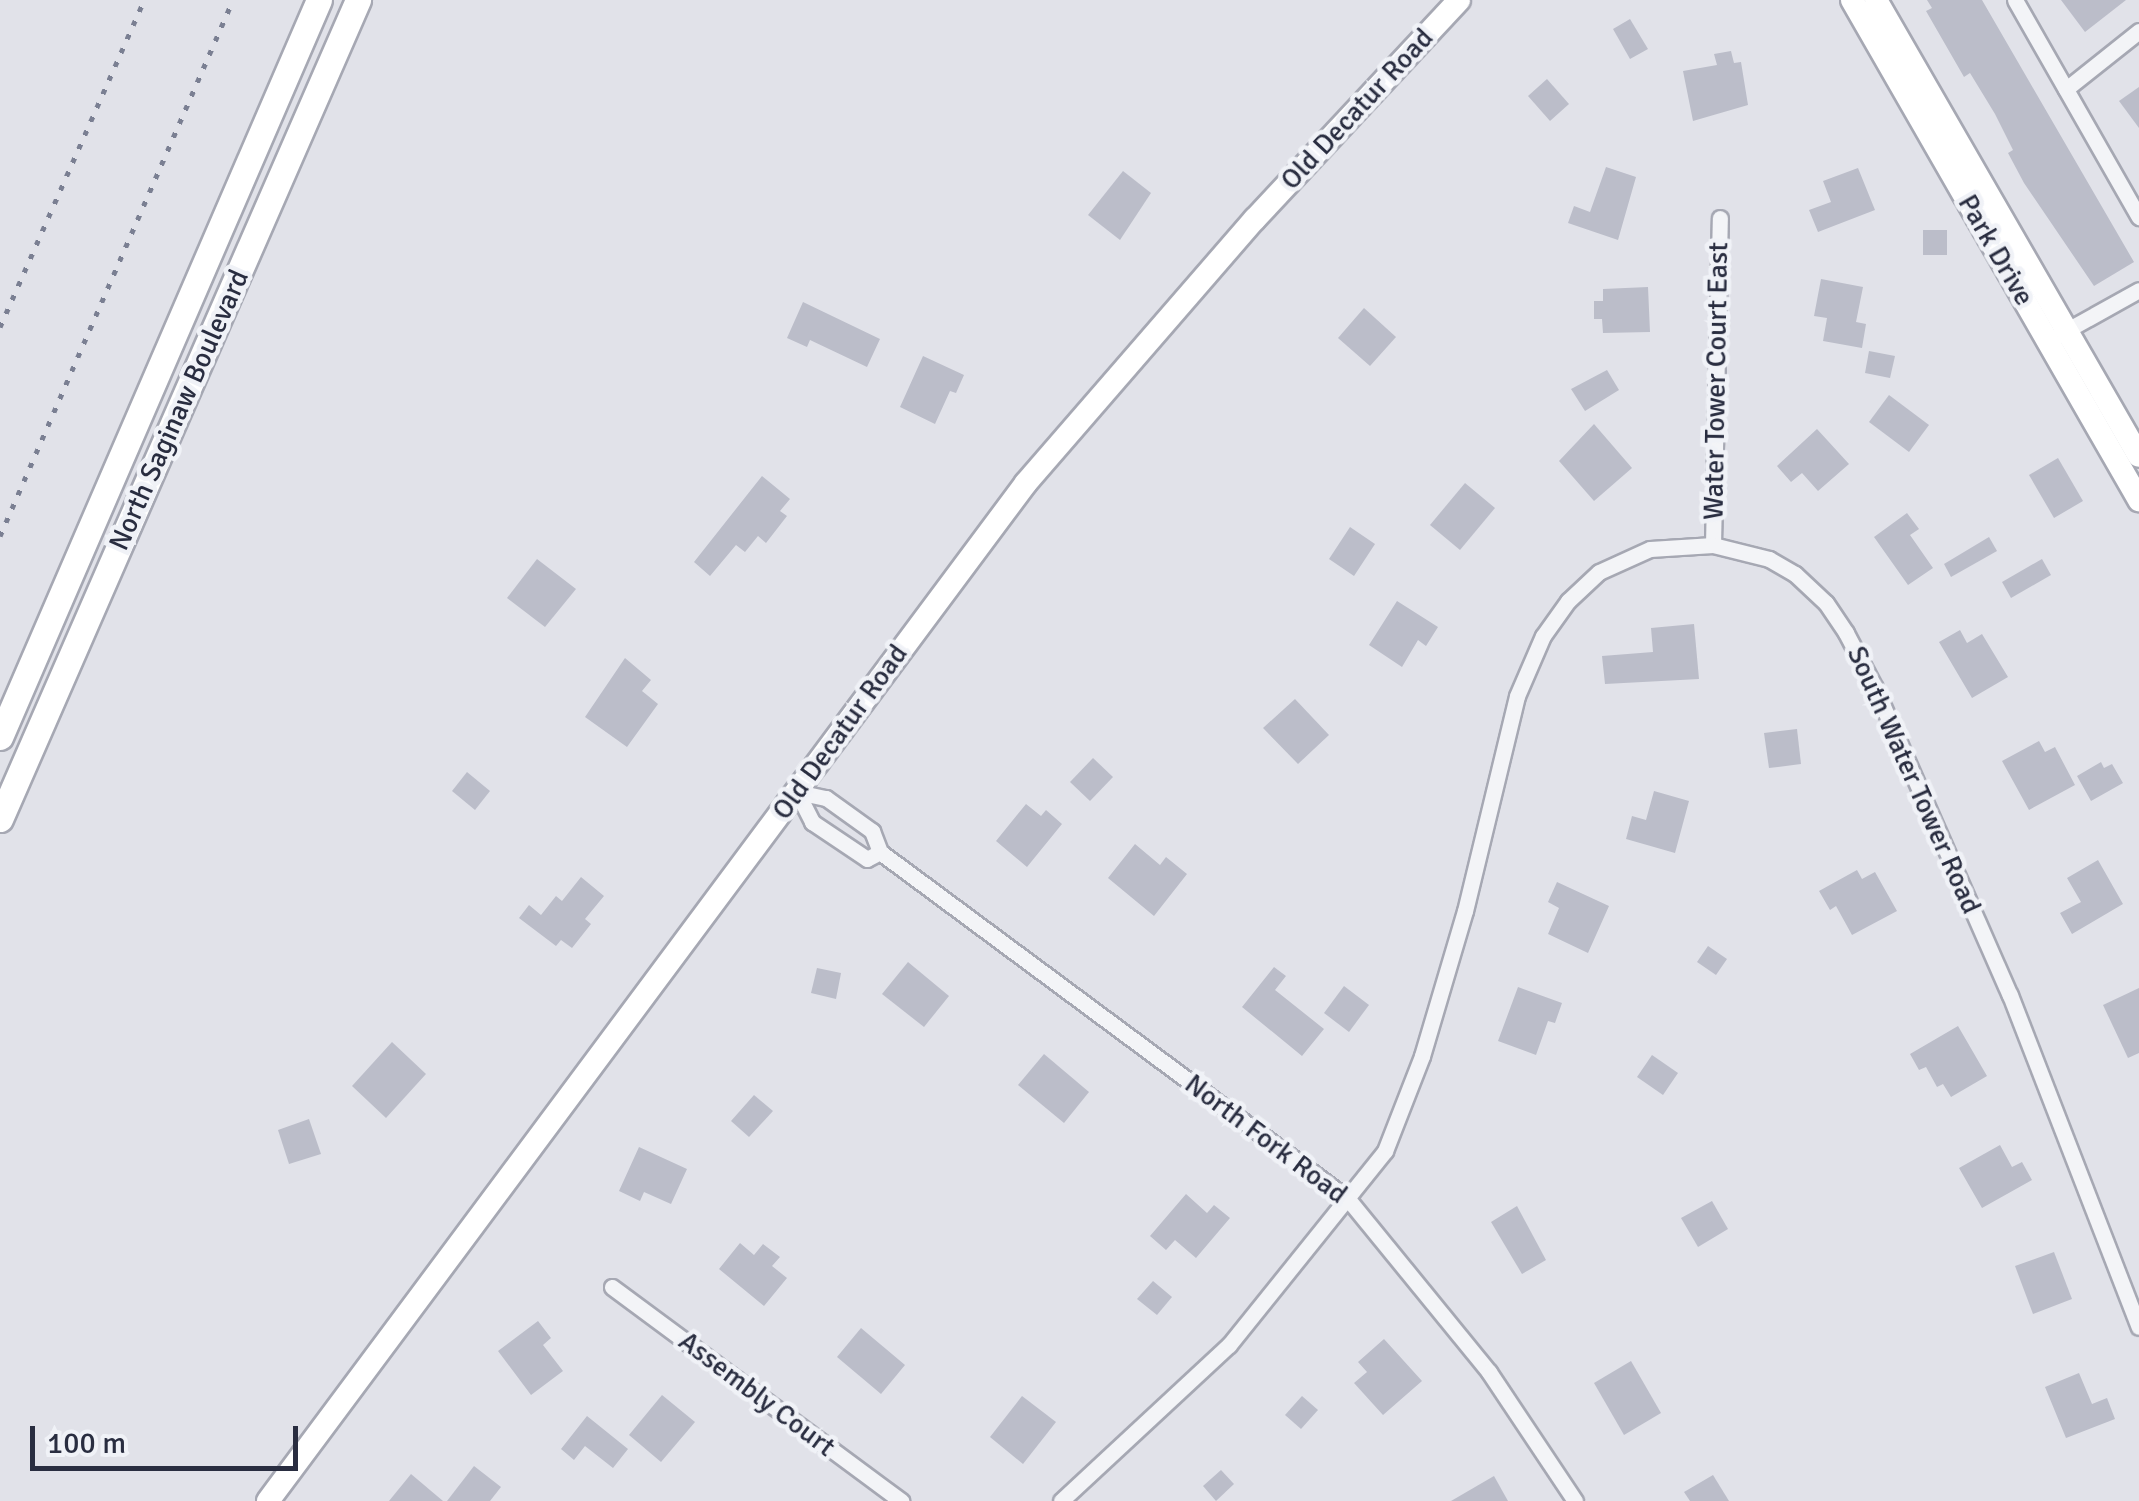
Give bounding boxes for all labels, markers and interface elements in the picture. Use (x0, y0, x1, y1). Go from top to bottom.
street label: Old Decatur Road (1274, 21, 1440, 197)
street label: Park Drive (1951, 189, 2041, 311)
street label: Water Tower Court East (1697, 242, 1735, 520)
street label: North Saginaw Boulevard (102, 265, 256, 555)
street label: Old Decatur Road (765, 638, 915, 826)
street label: South Water Tower Road (1840, 641, 1988, 919)
street label: North Fork Road (1178, 1067, 1354, 1211)
street label: Assembly Court (672, 1324, 842, 1464)
scale bar (35, 1406, 302, 1468)
text: 100 m (47, 1425, 126, 1462)

